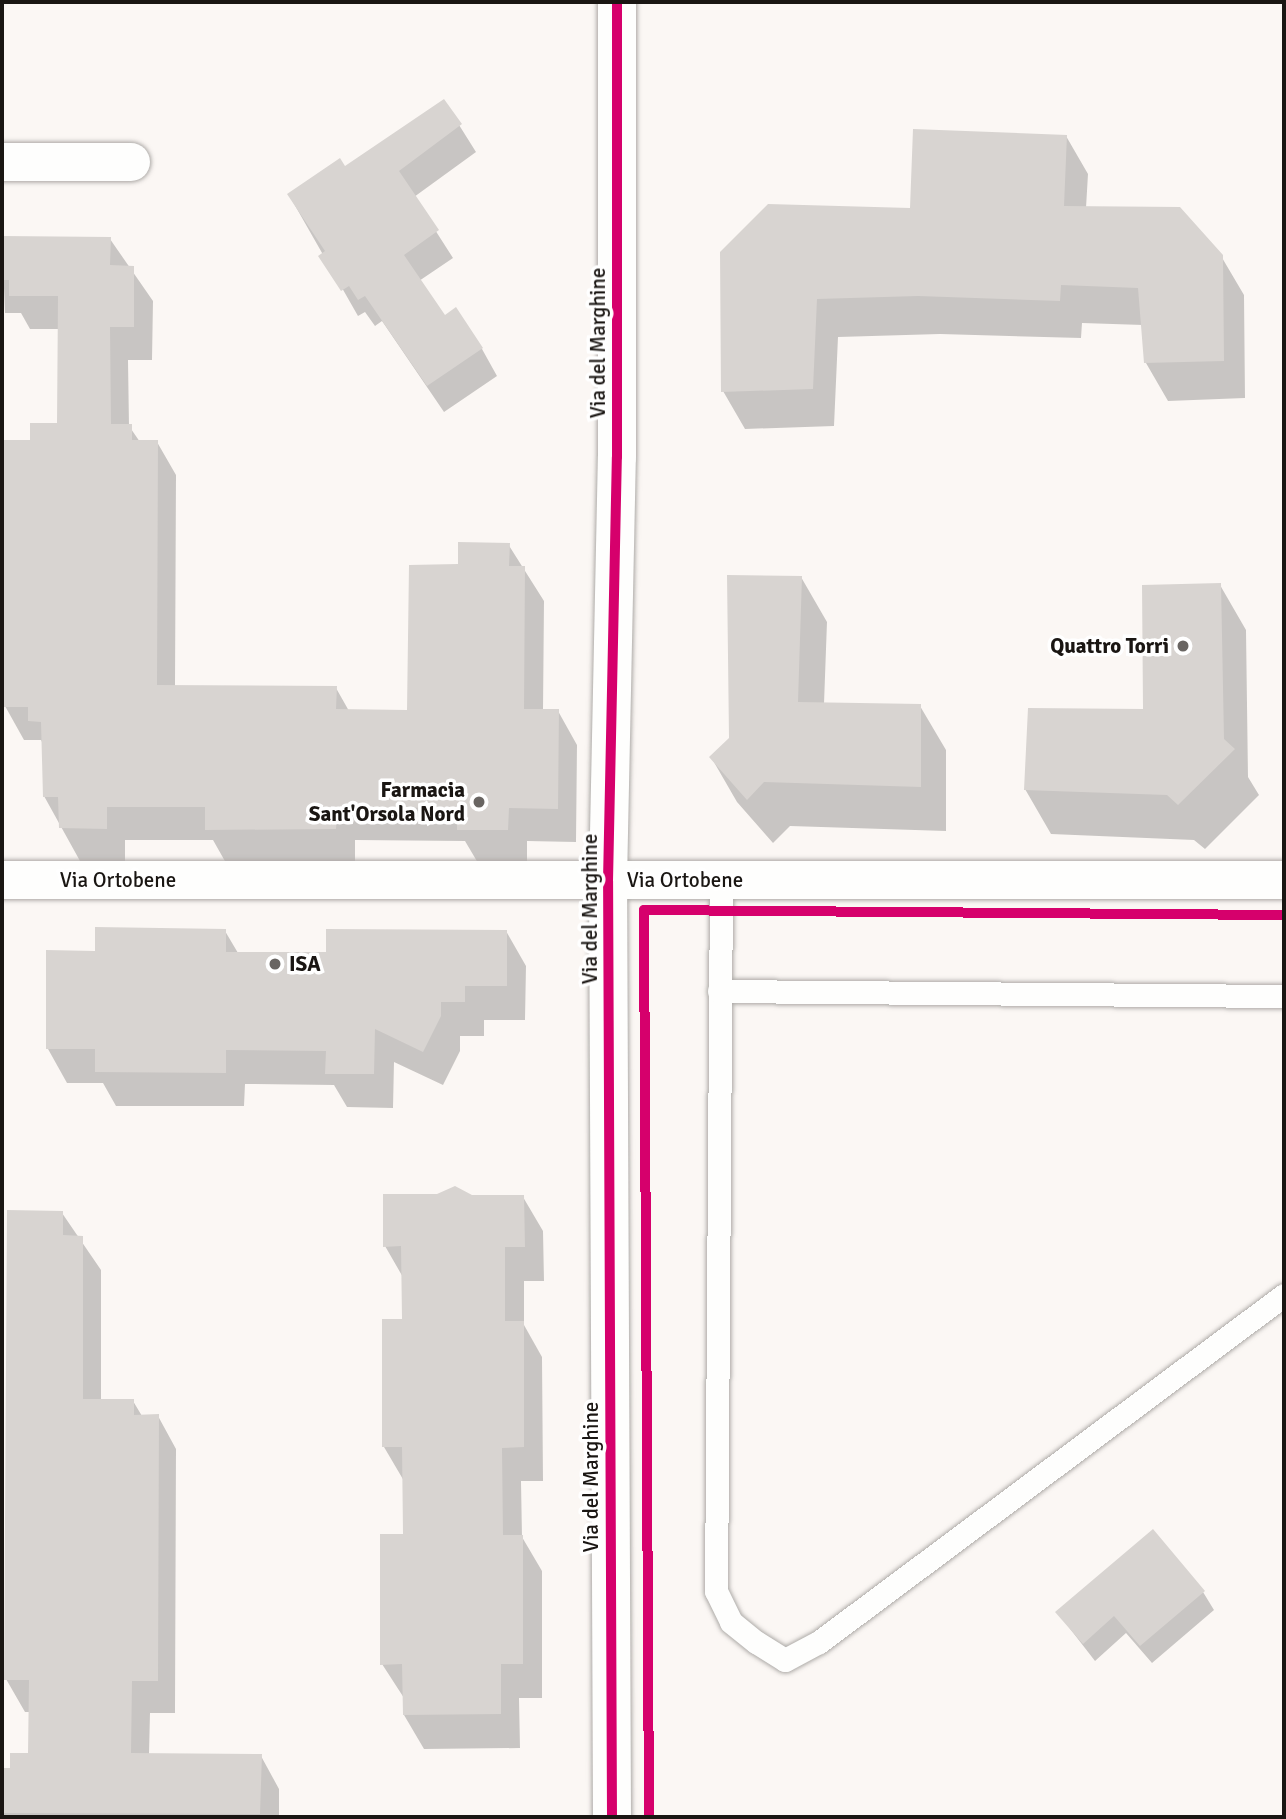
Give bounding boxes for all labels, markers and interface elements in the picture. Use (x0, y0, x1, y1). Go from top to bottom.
street label: Via del Marghine (585, 268, 611, 418)
place label: Quattro Torri (1050, 633, 1169, 659)
marker: Quattro Torri (1175, 638, 1191, 654)
place label: Farmacia Sant'Orsola Nord (309, 777, 465, 827)
marker: Farmacia Sant'Orsola Nord (471, 794, 487, 810)
street label: Via del Marghine (577, 834, 603, 984)
street label: Via Ortobene (60, 867, 176, 893)
street label: Via Ortobene (627, 867, 743, 893)
place label: ISA (289, 951, 321, 977)
marker: ISA (267, 956, 283, 972)
street label: Via del Marghine (578, 1402, 604, 1552)

